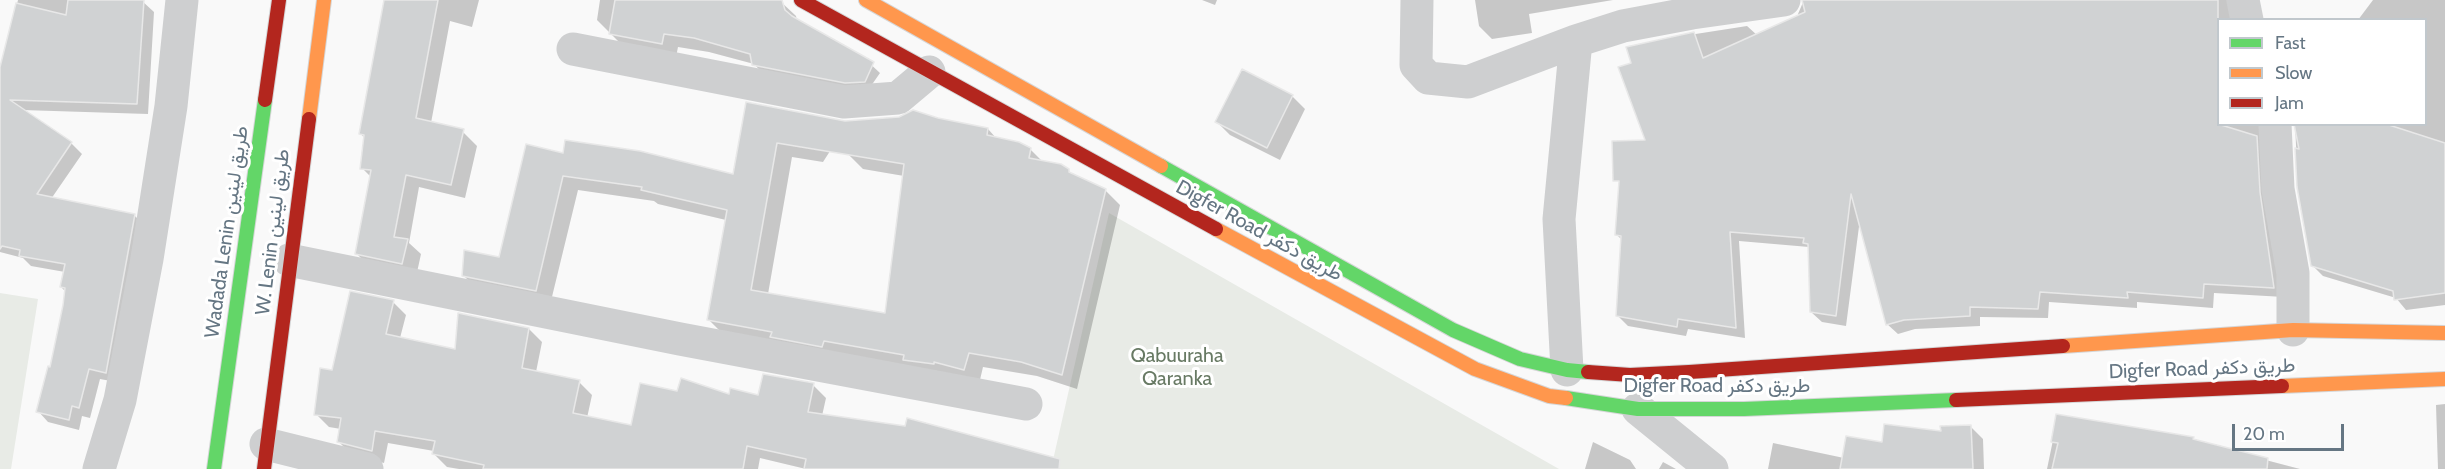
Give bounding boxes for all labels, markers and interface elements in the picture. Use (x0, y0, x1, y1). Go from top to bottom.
legend (2217, 18, 2427, 126)
text: Fast (2275, 32, 2306, 54)
text: Slow (2275, 62, 2312, 84)
text: Jam (2275, 92, 2304, 114)
street label: Wadada Lenin طريق لينين (200, 124, 254, 340)
street label: W. Lenin طريق لينين (251, 148, 295, 316)
street label: Digfer Road طريق دكفر (1172, 175, 1346, 287)
park label: Qabuuraha Qaranka (1130, 344, 1224, 391)
street label: Digfer Road طريق دكفر (2108, 354, 2296, 384)
street label: Digfer Road طريق دكفر (1624, 374, 1810, 398)
scale bar (2235, 412, 2348, 450)
text: 20 m (2243, 423, 2285, 445)

